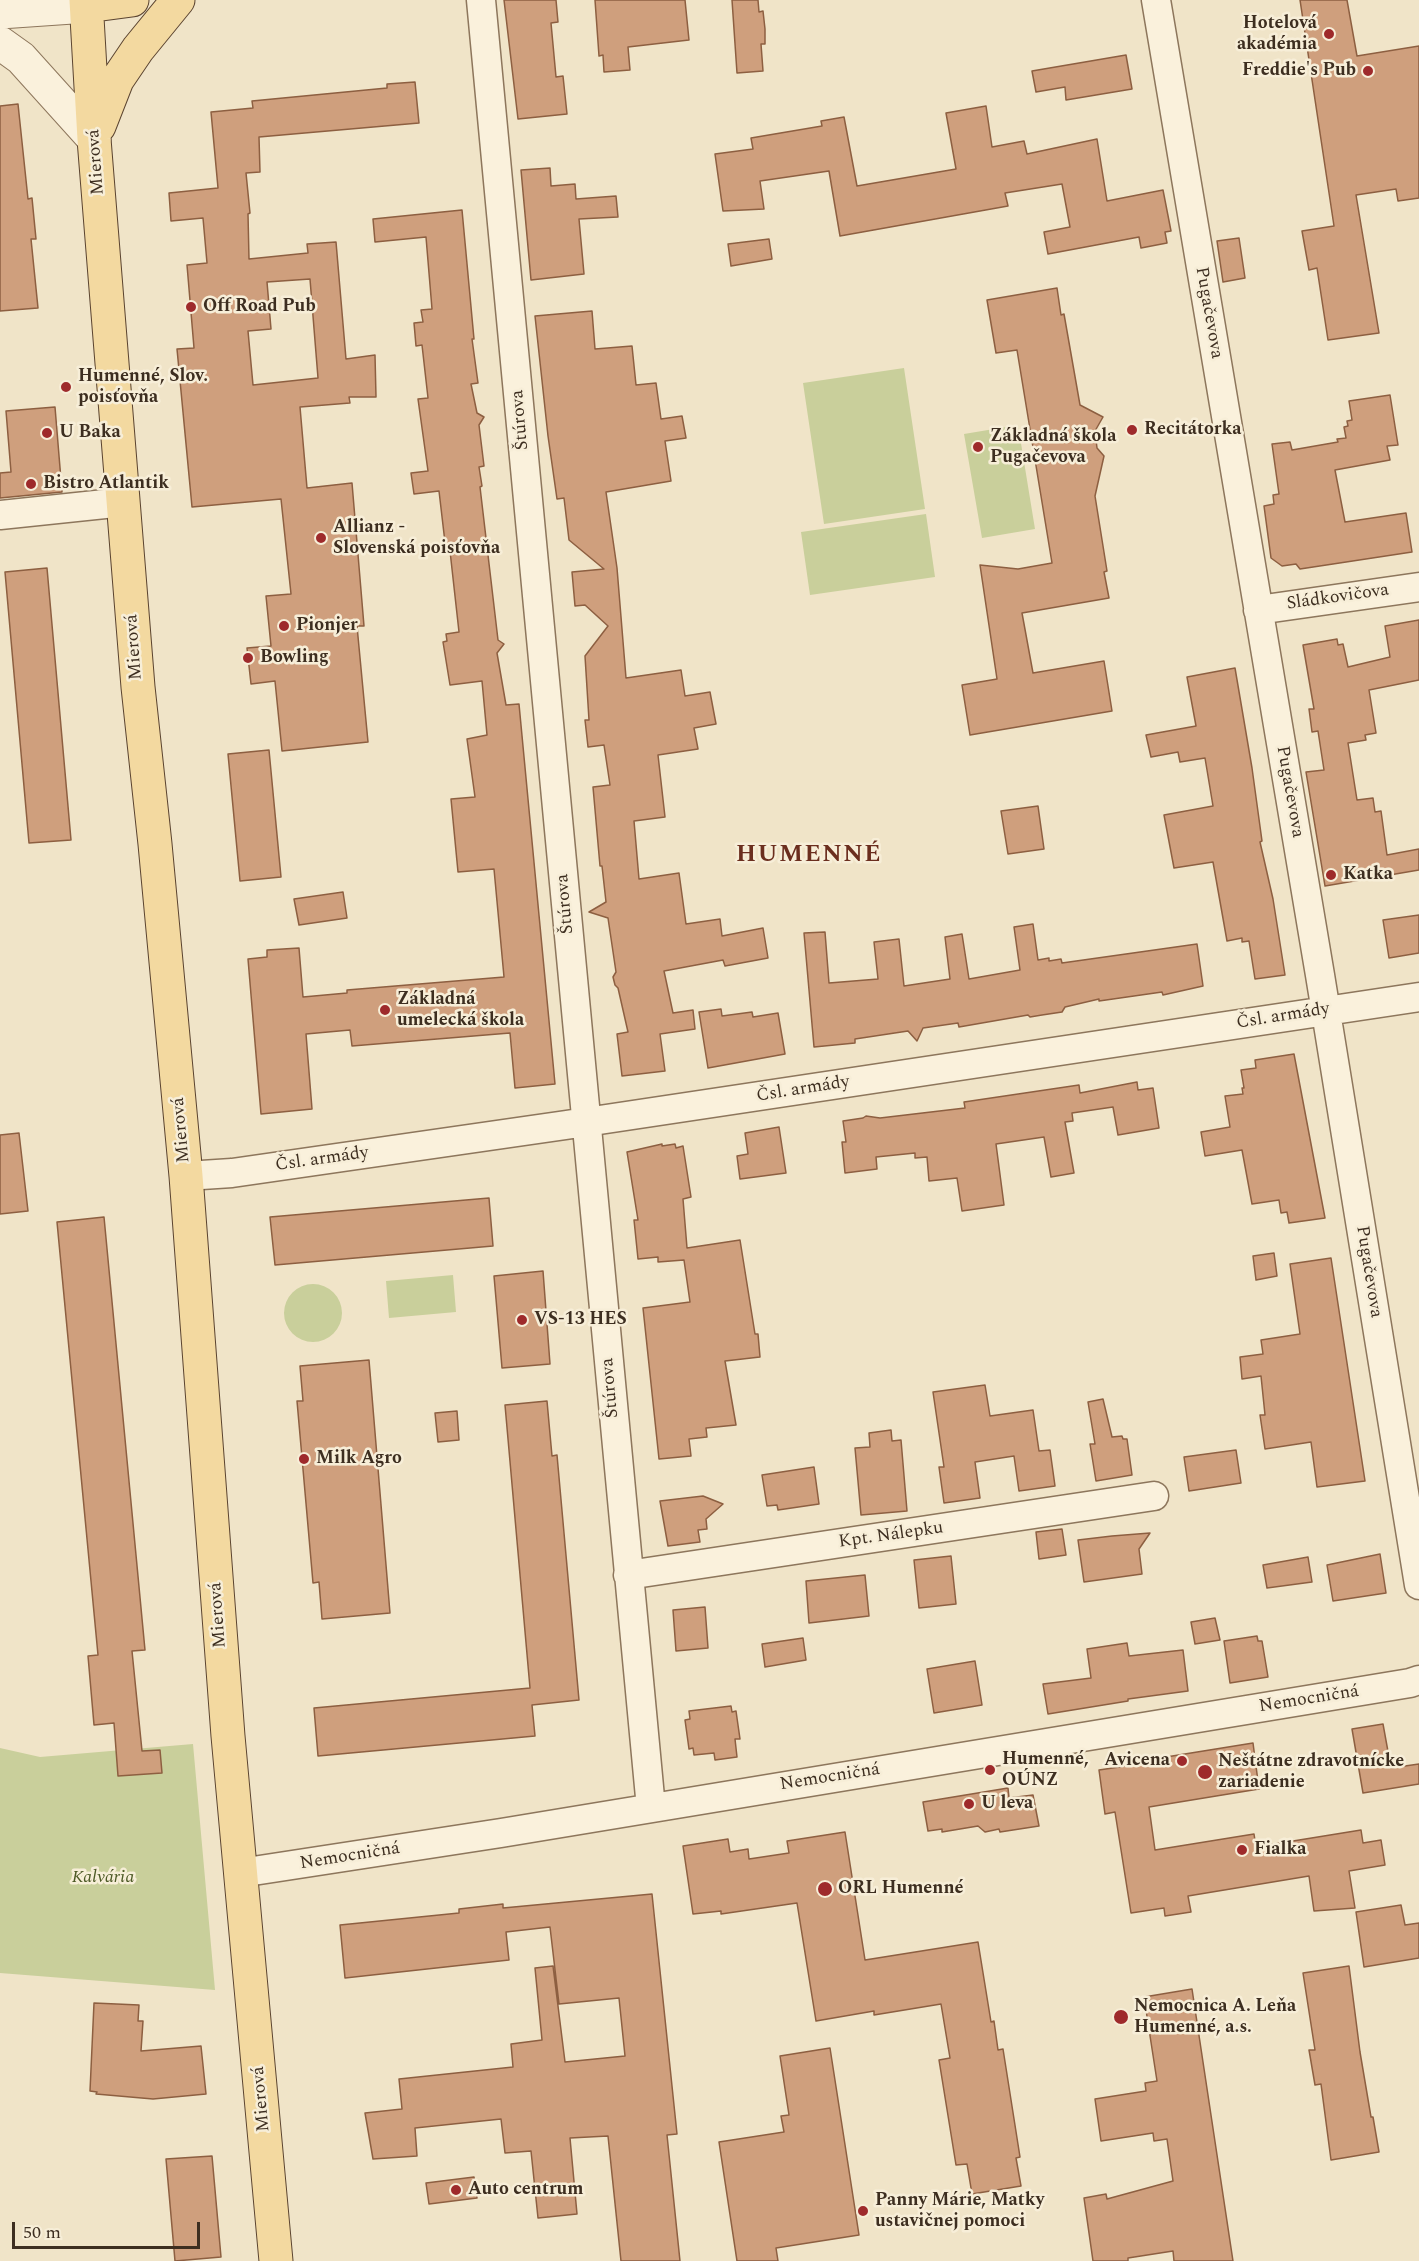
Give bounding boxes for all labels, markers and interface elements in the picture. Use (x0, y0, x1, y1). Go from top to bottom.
place label: Hotelová akadémia (1237, 13, 1317, 56)
marker: Hotelová akadémia (1322, 27, 1336, 41)
place label: Freddie's Pub (1242, 60, 1356, 82)
marker: Freddie's Pub (1361, 64, 1375, 78)
street label: Mierová (84, 128, 110, 196)
street label: Pugačevova (1189, 265, 1227, 361)
place label: Off Road Pub (203, 296, 316, 318)
marker: Off Road Pub (184, 300, 198, 314)
place label: Humenné, Slov. poisťovňa (78, 366, 208, 409)
marker: Humenné, Slov. poisťovňa (59, 380, 73, 394)
street label: Štúrova (508, 389, 534, 451)
place label: Recitátorka (1144, 419, 1241, 441)
place label: U Baka (59, 422, 121, 444)
marker: Recitátorka (1125, 423, 1139, 437)
marker: U Baka (40, 426, 54, 440)
place label: Základná škola Pugačevova (990, 426, 1116, 468)
marker: Základná škola Pugačevova (971, 440, 985, 454)
place label: Bistro Atlantik (43, 473, 169, 495)
marker: Bistro Atlantik (24, 477, 38, 491)
place label: Allianz - Slovenská poisťovňa (333, 517, 500, 560)
marker: Allianz - Slovenská poisťovňa (314, 531, 328, 545)
street label: Sládkovičova (1285, 580, 1391, 616)
street label: Mierová (122, 613, 148, 681)
place label: Pionjer (296, 615, 358, 637)
marker: Pionjer (277, 619, 291, 633)
place label: Bowling (260, 647, 329, 669)
marker: Bowling (241, 651, 255, 665)
street label: Pugačevova (1270, 744, 1308, 840)
district label: HUMENNÉ (736, 842, 882, 870)
place label: Katka (1343, 864, 1393, 886)
marker: Katka (1324, 868, 1338, 882)
street label: Štúrova (553, 873, 579, 935)
place label: Základná umelecká škola (397, 989, 524, 1032)
street label: Čsl. armády (1235, 999, 1331, 1035)
marker: Základná umelecká škola (378, 1003, 392, 1017)
street label: Čsl. armády (755, 1072, 851, 1108)
street label: Mierová (168, 1096, 196, 1164)
street label: Čsl. armády (274, 1143, 370, 1177)
street label: Pugačevova (1350, 1224, 1386, 1320)
place label: VS-13 HES (534, 1309, 627, 1331)
marker: VS-13 HES (515, 1313, 529, 1327)
street label: Štúrova (598, 1357, 624, 1419)
place label: Milk Agro (316, 1448, 402, 1470)
marker: Milk Agro (297, 1452, 311, 1466)
street label: Kpt. Nálepku (837, 1518, 945, 1554)
street label: Mierová (206, 1581, 232, 1649)
street label: Nemocničná (1258, 1681, 1360, 1719)
place label: Humenné, OÚNZ (1002, 1749, 1089, 1792)
place label: Avicena (1104, 1750, 1170, 1772)
place label: Neštátne zdravotnícke zariadenie (1218, 1751, 1404, 1794)
marker: Avicena (1175, 1754, 1189, 1768)
street label: Nemocničná (779, 1759, 881, 1797)
marker: Humenné, OÚNZ (983, 1763, 997, 1777)
marker: Neštátne zdravotnícke zariadenie (1196, 1763, 1214, 1781)
place label: U leva (981, 1793, 1033, 1815)
marker: U leva (962, 1797, 976, 1811)
street label: Nemocničná (299, 1838, 401, 1876)
place label: Fialka (1254, 1839, 1306, 1861)
marker: Fialka (1235, 1843, 1249, 1857)
park label: Kalvária (72, 1867, 134, 1889)
place label: ORL Humenné (838, 1878, 963, 1900)
marker: ORL Humenné (816, 1880, 834, 1898)
place label: Nemocnica A. Leňa Humenné, a.s. (1134, 1996, 1296, 2038)
marker: Nemocnica A. Leňa Humenné, a.s. (1112, 2008, 1130, 2026)
street label: Mierová (248, 2065, 276, 2133)
place label: Auto centrum (468, 2179, 583, 2201)
marker: Auto centrum (449, 2183, 463, 2197)
place label: Panny Márie, Matky ustavičnej pomoci (875, 2190, 1044, 2232)
marker: Panny Márie, Matky ustavičnej pomoci (856, 2204, 870, 2218)
scale bar (15, 2210, 202, 2248)
text: 50 m (23, 2219, 61, 2246)

